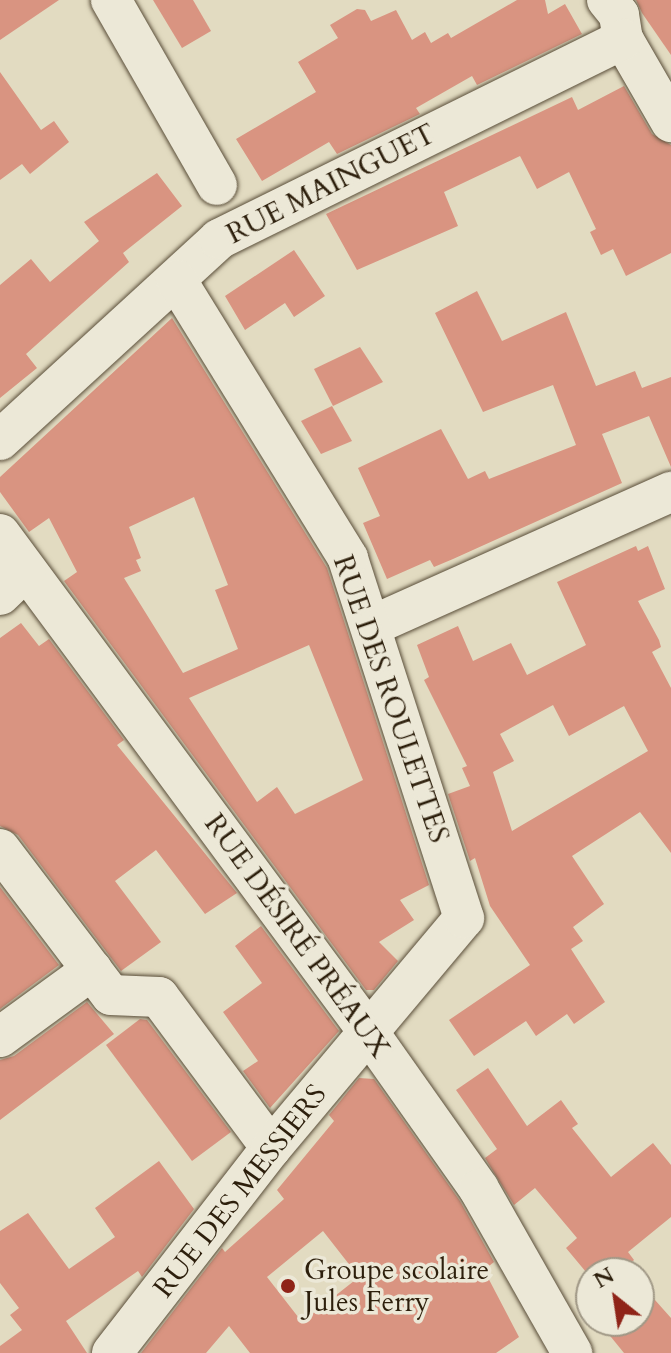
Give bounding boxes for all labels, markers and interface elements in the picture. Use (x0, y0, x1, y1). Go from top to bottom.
street label: RUE MAINGUET (221, 117, 441, 251)
street label: RUE DES ROULETTES (326, 551, 456, 847)
street label: RUE DÉSIRÉ PRÉAUX (197, 808, 397, 1064)
street label: RUE DES MESSIERS (147, 1078, 333, 1304)
place label: Groupe scolaire Jules Ferry (304, 1253, 489, 1319)
north arrow (575, 1257, 655, 1337)
text: N (588, 1260, 620, 1296)
marker: Groupe scolaire Jules Ferry (279, 1277, 297, 1295)

